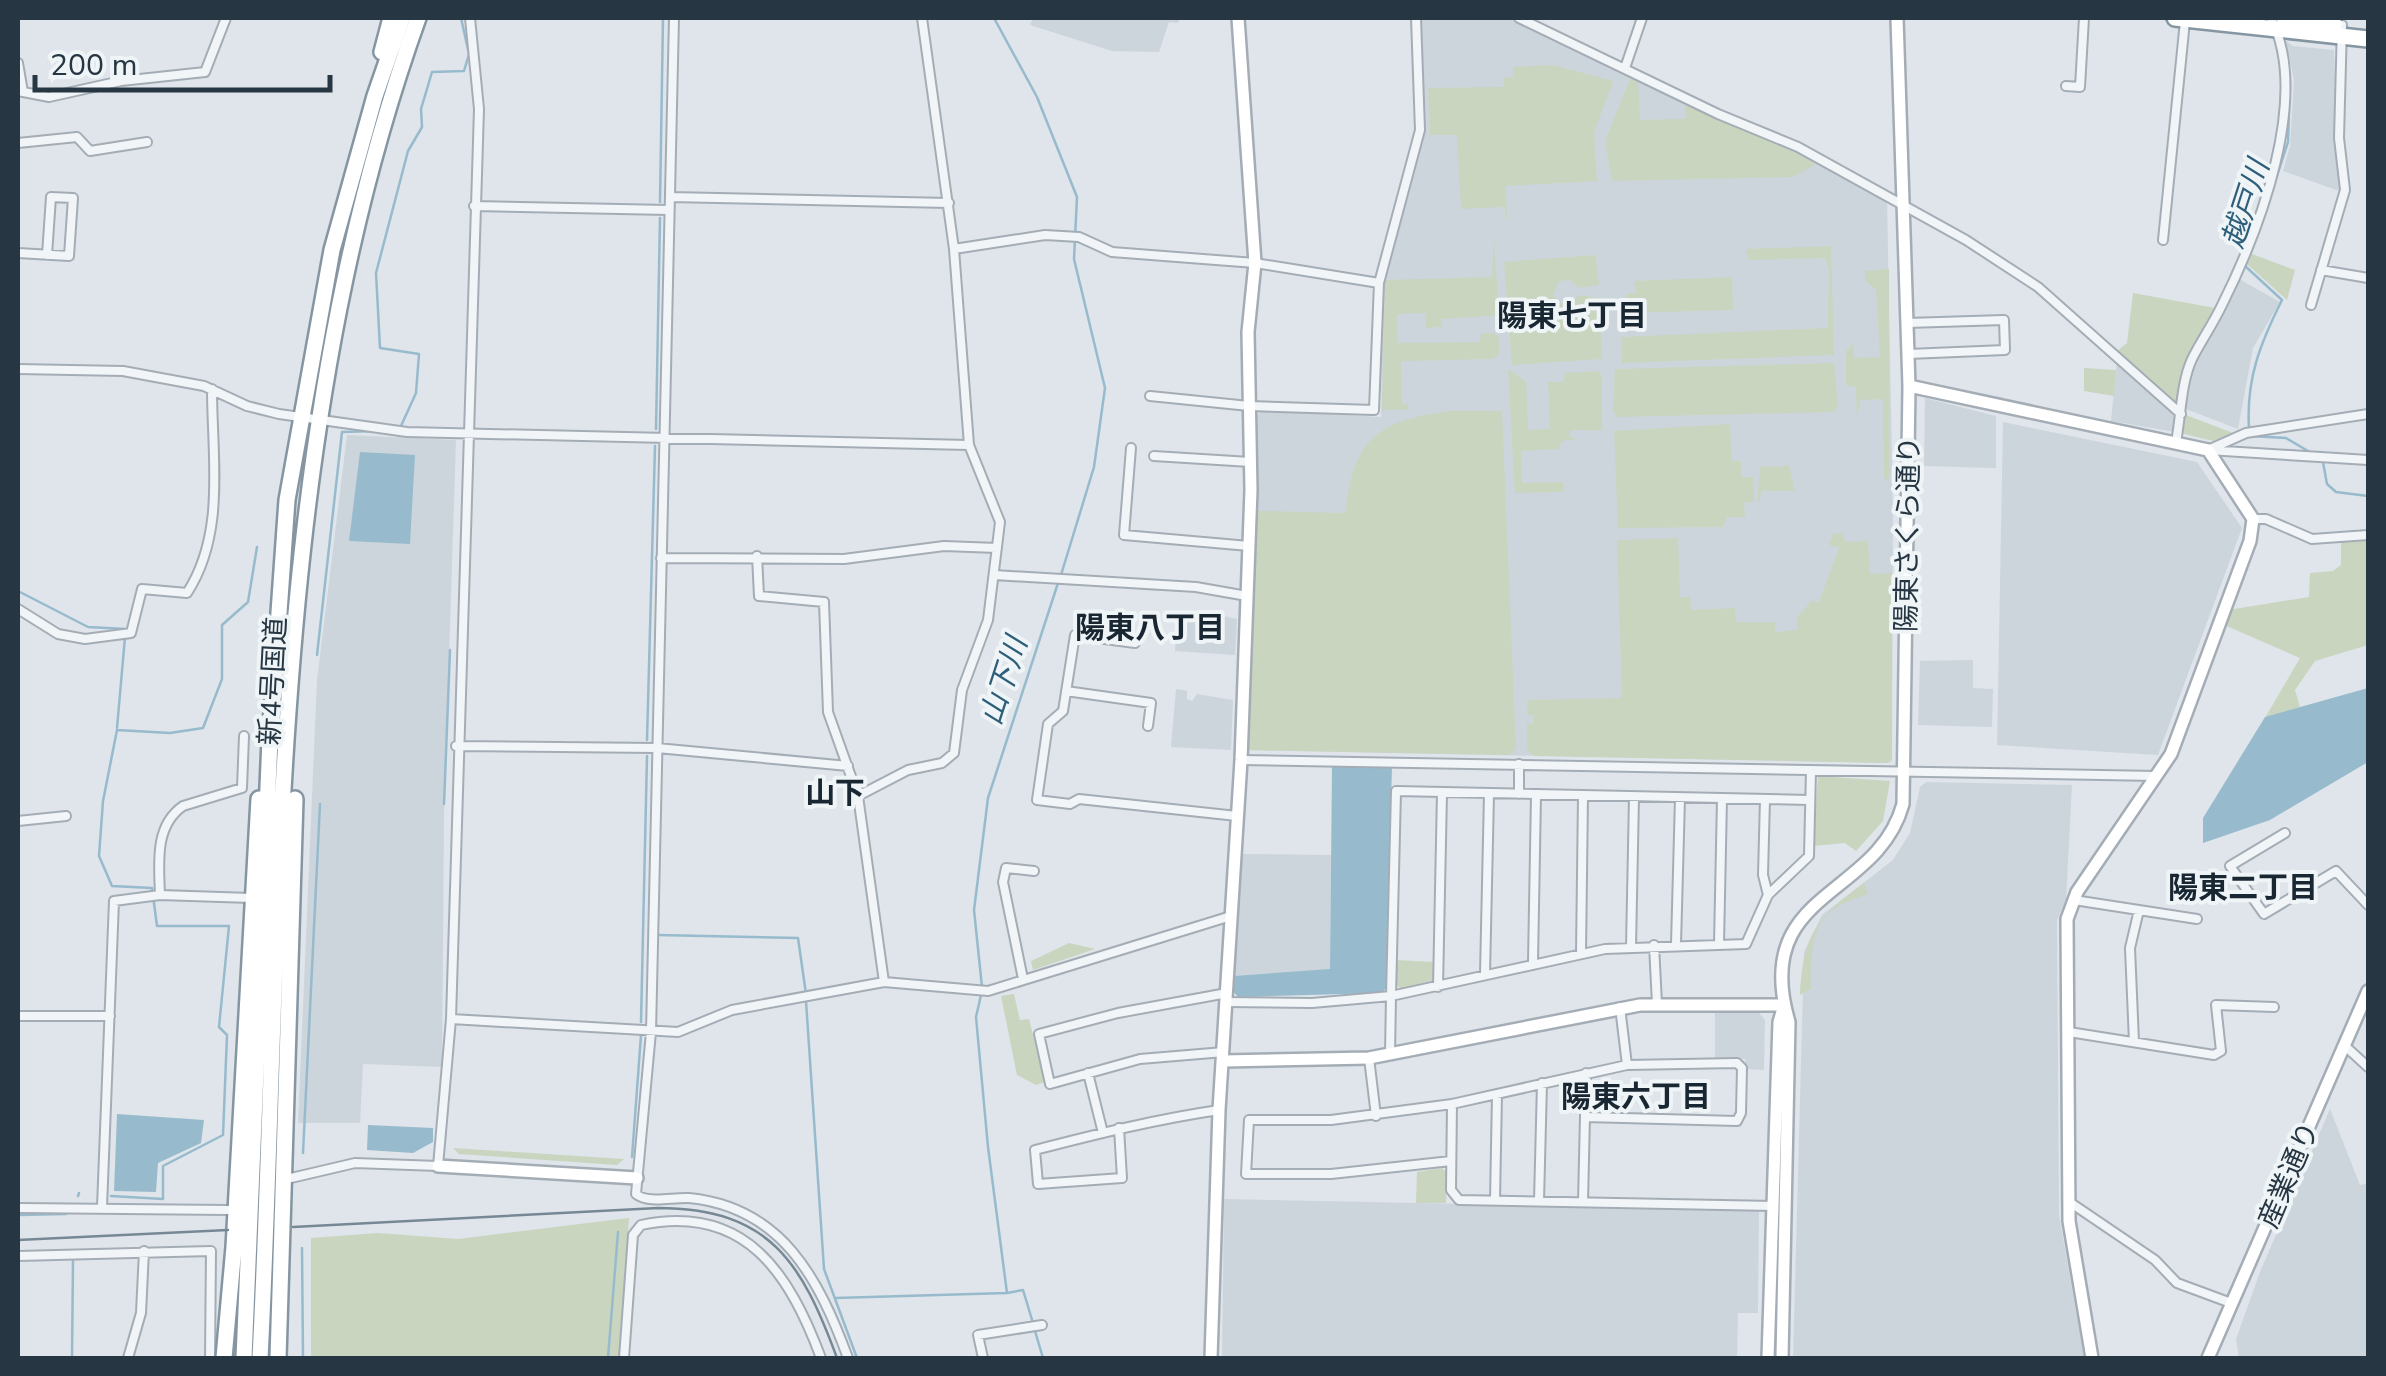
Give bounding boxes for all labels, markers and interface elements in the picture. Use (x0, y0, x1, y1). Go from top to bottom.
scale bar (35, 30, 330, 92)
text: 200 m (50, 45, 137, 86)
water label: 越戸川 (2213, 152, 2280, 253)
district label: 陽東七丁目 (1497, 296, 1647, 337)
street label: 陽東さくら通り (1887, 436, 1929, 632)
district label: 陽東八丁目 (1075, 608, 1225, 649)
street label: 新4号国道 (251, 616, 295, 746)
water label: 山下川 (971, 629, 1038, 730)
district label: 山下 (805, 773, 865, 814)
district label: 陽東二丁目 (2168, 868, 2318, 909)
district label: 陽東六丁目 (1561, 1077, 1711, 1118)
street label: 産業通り (2250, 1116, 2328, 1234)

